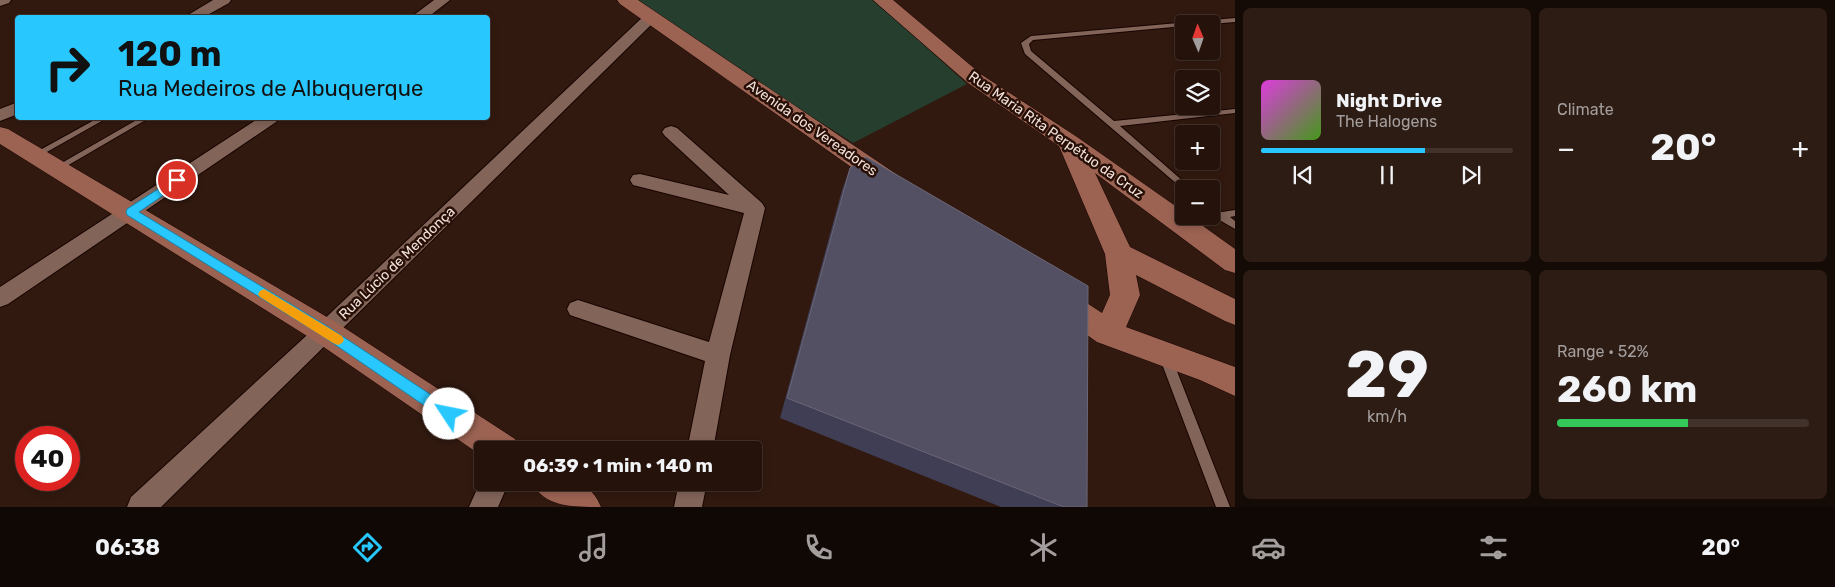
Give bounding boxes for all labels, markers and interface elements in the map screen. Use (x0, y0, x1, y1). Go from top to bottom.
north arrow (1175, 15, 1220, 60)
map controls (1175, 15, 1220, 225)
text: 120 m (118, 33, 221, 75)
icon: right (35, 35, 100, 100)
street label: Rua Maria Rita Perpétuo da Cruz (965, 68, 1147, 202)
button: layers (1175, 70, 1220, 115)
text: Rua Medeiros de Albuquerque (118, 75, 423, 102)
street label: Avenida dos Vereadores (743, 76, 881, 180)
text: Night Drive (1336, 89, 1442, 112)
text: Climate (1557, 100, 1614, 119)
text: The Halogens (1336, 112, 1437, 131)
text: 20° (1650, 124, 1716, 170)
button: + (1175, 125, 1220, 170)
text: − (1557, 132, 1575, 165)
text: + (1792, 132, 1809, 165)
pin (156, 159, 198, 201)
icon: previous (1289, 161, 1317, 189)
icon: pause (1373, 161, 1401, 189)
icon: next (1457, 161, 1485, 189)
icon: arrive (163, 166, 191, 194)
button: − (1175, 180, 1220, 225)
street label: Rua Lúcio de Mendonça (335, 203, 459, 323)
text: 29 (1345, 336, 1429, 413)
text: Range · 52% (1557, 342, 1649, 361)
text: 260 km (1557, 366, 1697, 412)
position arrow (422, 387, 474, 439)
text: km/h (1367, 407, 1407, 426)
speed limit sign: 40 (15, 426, 80, 491)
text: 06:39 · 1 min · 140 m (523, 454, 713, 477)
icon: directions (350, 530, 385, 565)
icon: music (576, 530, 611, 565)
icon: phone (801, 530, 836, 565)
icon: climate (1026, 530, 1061, 565)
icon: car (1251, 530, 1286, 565)
icon: filters (1476, 530, 1511, 565)
text: 06:38 (95, 534, 160, 561)
text: 20° (1702, 534, 1740, 561)

